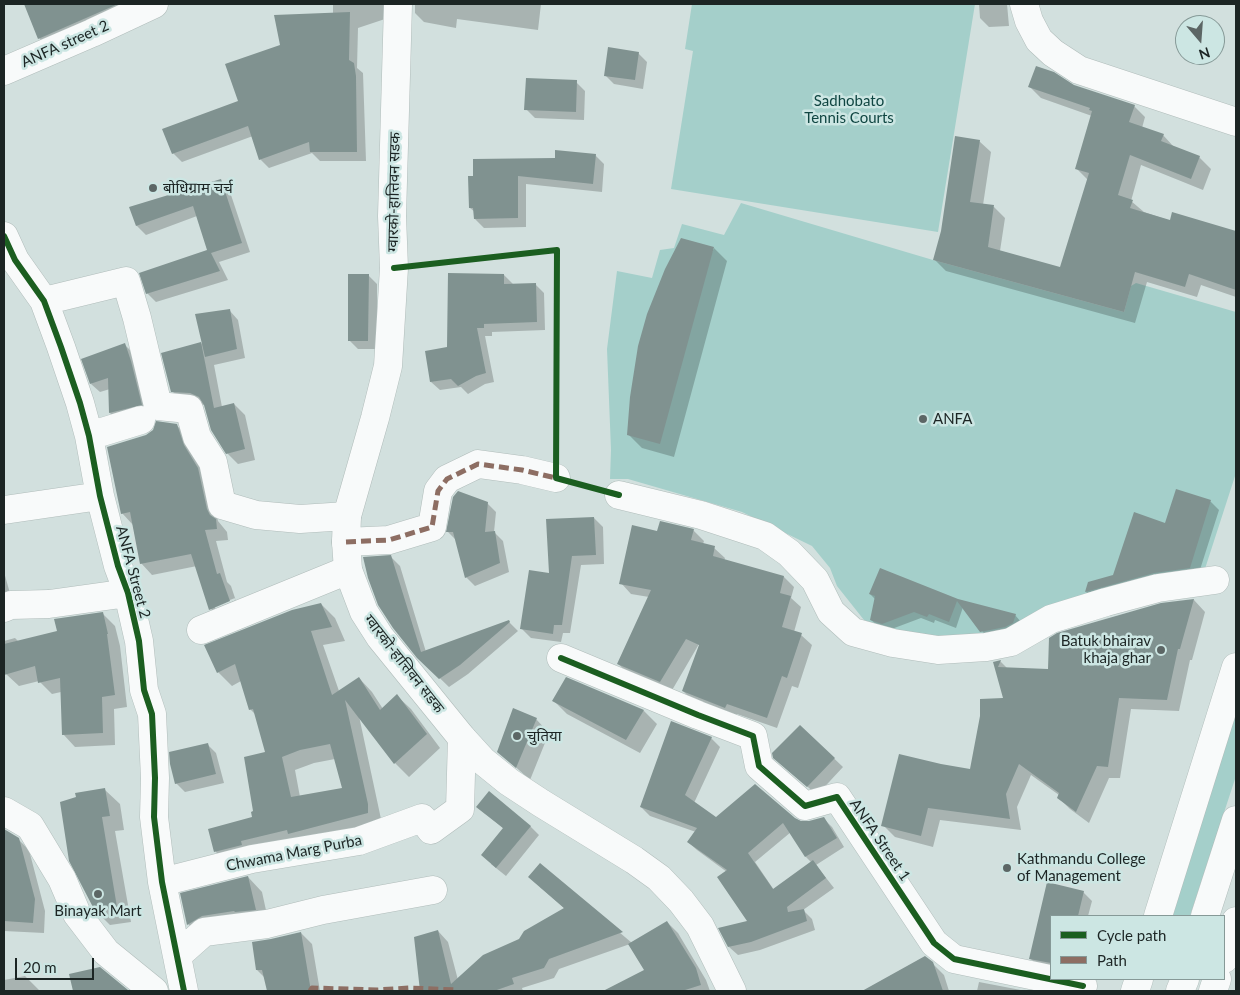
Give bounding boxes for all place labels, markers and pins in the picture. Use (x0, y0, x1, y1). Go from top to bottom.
place label: बोधिग्राम चर्च (163, 179, 233, 197)
marker: बोधिग्राम चर्च (147, 182, 159, 194)
place label: ANFA (933, 410, 972, 428)
marker: ANFA (917, 413, 929, 425)
place label: Batuk bhairav khaja ghar (1061, 632, 1151, 667)
marker: Batuk bhairav khaja ghar (1155, 644, 1167, 656)
place label: चुतिया (527, 727, 562, 745)
marker: चुतिया (511, 730, 523, 742)
place label: Kathmandu College of Management (1017, 850, 1146, 885)
marker: Kathmandu College of Management (1001, 862, 1013, 874)
marker: Binayak Mart (92, 888, 104, 900)
place label: Binayak Mart (54, 902, 142, 920)

